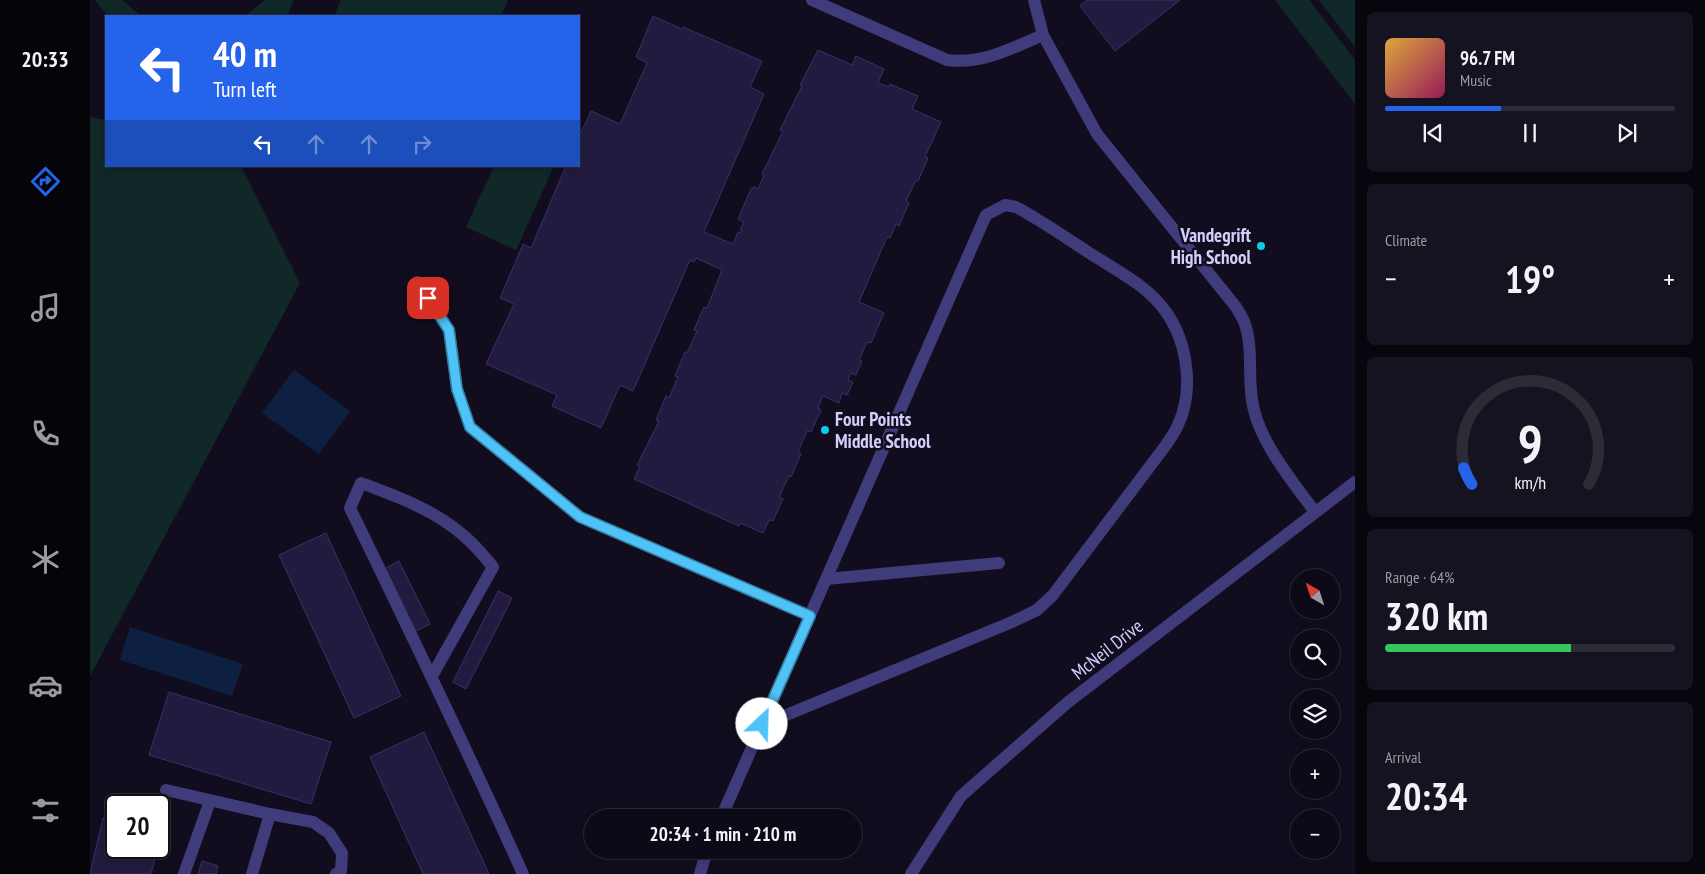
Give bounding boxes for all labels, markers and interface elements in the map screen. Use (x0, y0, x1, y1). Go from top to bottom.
text: 40 m (213, 31, 277, 77)
icon: left (130, 35, 195, 100)
text: 20:33 (21, 45, 69, 73)
text: 96.7 FM (1460, 46, 1515, 70)
text: Music (1460, 70, 1492, 90)
text: Turn left (213, 75, 277, 103)
icon: previous (1419, 119, 1447, 147)
icon: pause (1516, 119, 1544, 147)
icon: next (1613, 119, 1641, 147)
icon: left (249, 130, 277, 158)
icon: ahead (302, 130, 330, 158)
icon: ahead (355, 130, 383, 158)
icon: right (408, 130, 436, 158)
icon: directions (28, 164, 63, 199)
place label: Vandegrift High School (1171, 223, 1251, 269)
text: Climate (1385, 230, 1427, 250)
marker: Vandegrift High School (1255, 240, 1267, 252)
text: 19° (1505, 254, 1555, 303)
text: − (1385, 260, 1397, 297)
text: + (1663, 260, 1675, 297)
pin (407, 277, 449, 319)
icon: arrive (414, 284, 442, 312)
icon: music (28, 290, 63, 325)
place label: Four Points Middle School (835, 407, 931, 453)
text: 9 (1518, 410, 1542, 477)
icon: phone (28, 416, 63, 451)
marker: Four Points Middle School (819, 424, 831, 436)
text: km/h (1514, 471, 1546, 494)
icon: climate (28, 542, 63, 577)
text: Range · 64% (1385, 567, 1454, 587)
north arrow (1290, 569, 1340, 619)
map controls (1290, 569, 1340, 859)
text: 320 km (1385, 591, 1488, 640)
street label: McNeil Drive (1066, 614, 1148, 684)
button: search (1290, 629, 1340, 679)
icon: car (28, 668, 63, 703)
button: layers (1290, 689, 1340, 739)
position arrow (735, 697, 787, 749)
text: Arrival (1385, 747, 1421, 767)
button: + (1290, 749, 1340, 799)
text: 20:34 (1385, 771, 1467, 820)
icon: filters (28, 793, 63, 828)
speed limit sign: 20 (105, 794, 170, 859)
button: − (1290, 809, 1340, 859)
text: 20:34 · 1 min · 210 m (650, 822, 796, 846)

